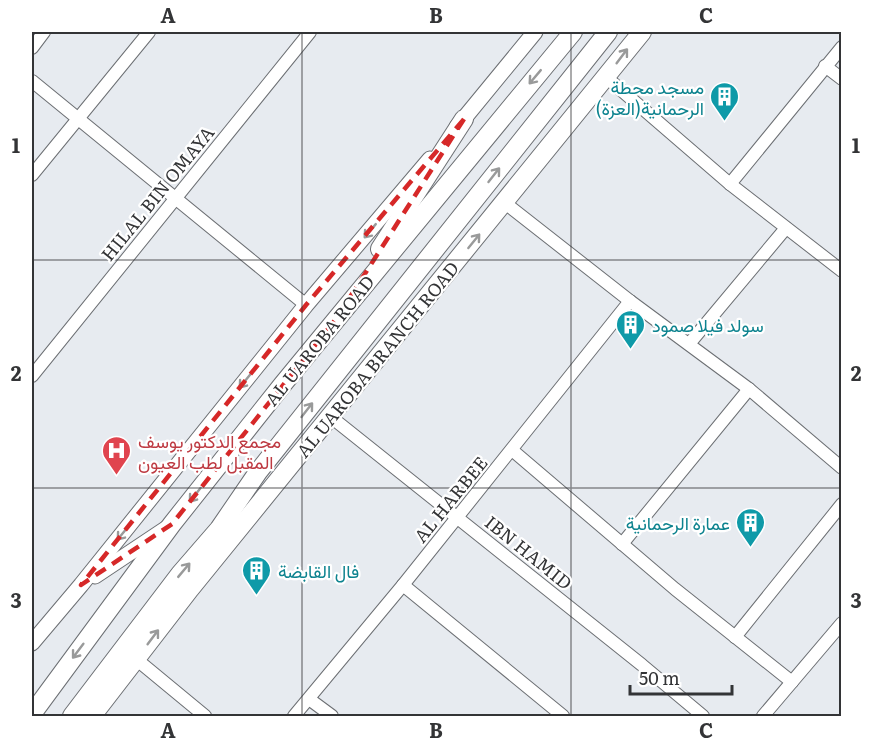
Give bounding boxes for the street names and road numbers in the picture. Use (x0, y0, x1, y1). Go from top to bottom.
street label: HILAL BIN OMAYA (94, 120, 220, 266)
street label: AL UAROBA BRANCH ROAD (289, 255, 465, 463)
street label: AL UAROBA ROAD (258, 269, 380, 411)
street label: AL HARBEE (407, 450, 493, 548)
street label: IBN HAMID (480, 508, 578, 596)

